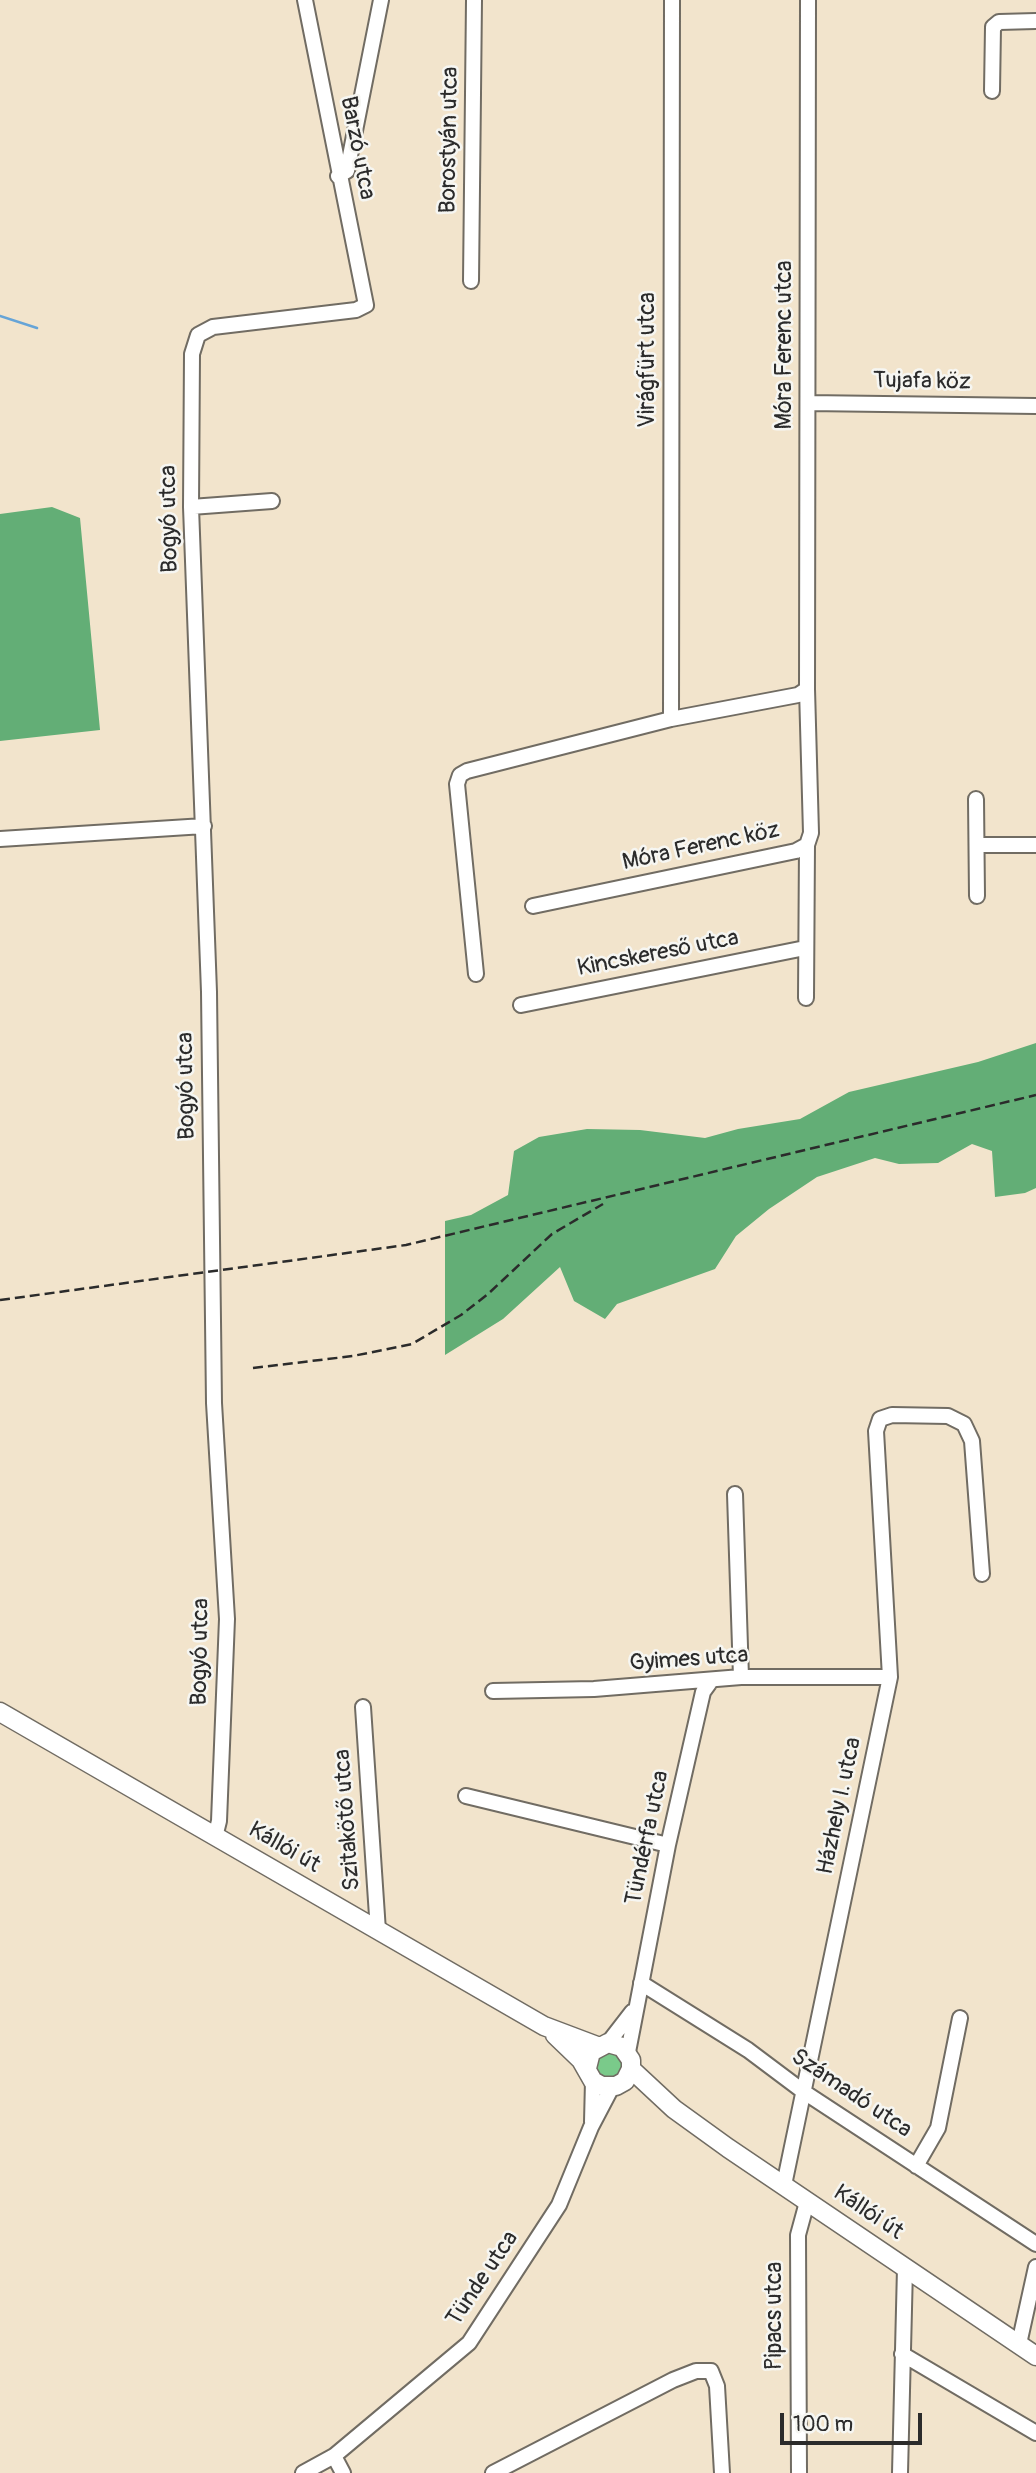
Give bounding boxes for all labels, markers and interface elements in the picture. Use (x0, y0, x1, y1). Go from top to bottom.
street label: Borostyán utca (435, 66, 465, 214)
street label: Barzó utca (333, 94, 381, 202)
street label: Móra Ferenc utca (771, 260, 799, 430)
street label: Virágfürt utca (634, 292, 662, 428)
street label: Tujafa köz (873, 367, 971, 397)
street label: Bogyó utca (155, 465, 185, 573)
street label: Móra Ferenc köz (620, 817, 782, 877)
street label: Kincskereső utca (575, 925, 741, 983)
street label: Bogyó utca (172, 1032, 202, 1140)
street label: Bogyó utca (186, 1598, 216, 1706)
street label: Gyimes utca (629, 1642, 749, 1678)
street label: Házhely I. utca (812, 1735, 868, 1877)
street label: Szitakötő utca (329, 1748, 367, 1892)
street label: Tündérfa utca (620, 1768, 676, 1908)
street label: Kállói út (243, 1816, 325, 1880)
street label: Számadó utca (786, 2044, 916, 2144)
street label: Kállói út (828, 2180, 908, 2246)
street label: Tünde utca (441, 2226, 525, 2332)
street label: Pipacs utca (761, 2262, 789, 2370)
scale bar (784, 2400, 926, 2444)
text: 100 m (793, 2411, 853, 2438)

